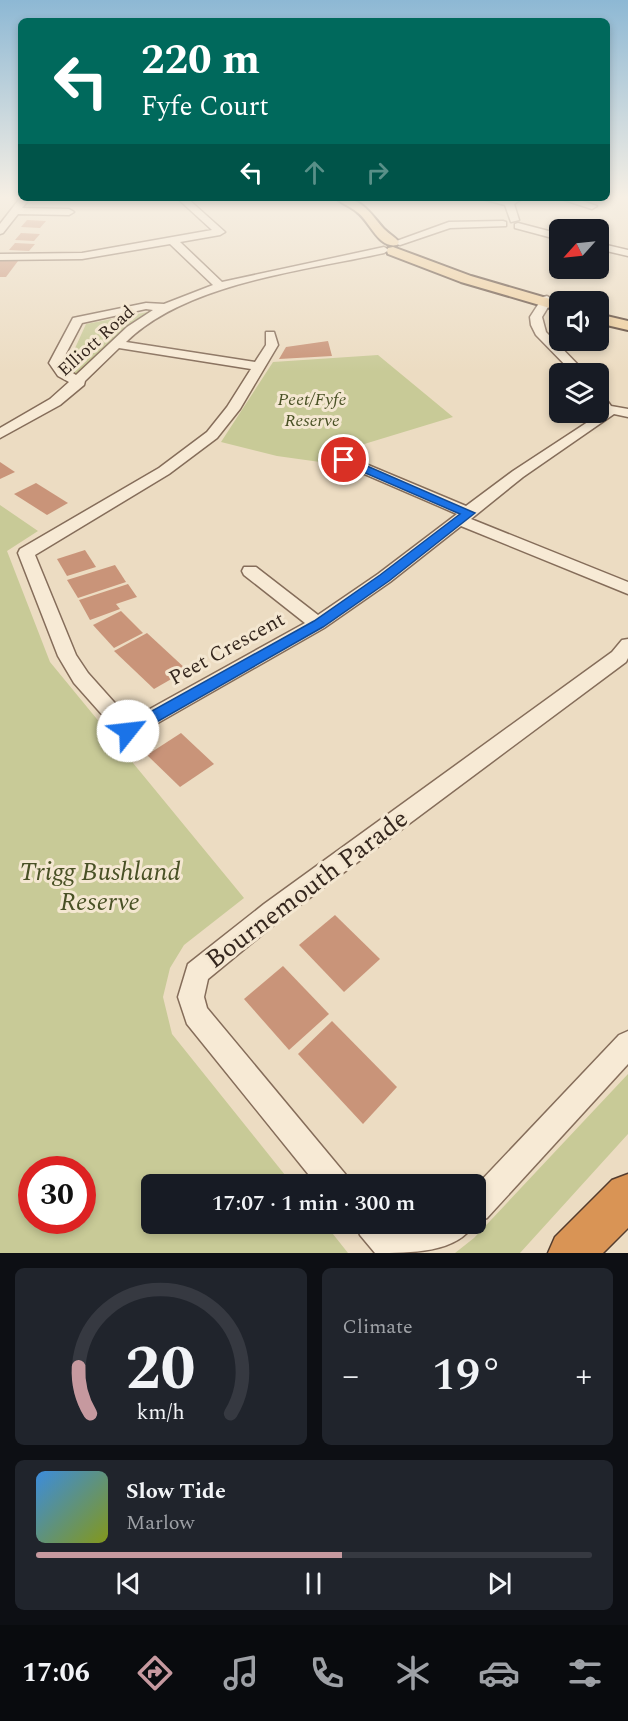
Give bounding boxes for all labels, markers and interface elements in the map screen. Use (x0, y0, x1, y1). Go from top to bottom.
text: 220 m (141, 29, 260, 92)
icon: left (42, 42, 120, 120)
text: Fyfe Court (141, 86, 269, 128)
icon: left (235, 156, 268, 189)
icon: ahead (298, 156, 331, 189)
icon: right (361, 156, 394, 189)
north arrow (549, 219, 609, 279)
map controls (549, 219, 609, 423)
button: sound (549, 291, 609, 351)
street label: Elliott Road (51, 299, 141, 383)
button: layers (549, 363, 609, 423)
park label: Peet/Fyfe Reserve (277, 386, 347, 434)
pin (318, 434, 369, 485)
icon: arrive (327, 443, 360, 476)
street label: Peet Crescent (163, 604, 291, 694)
position arrow (96, 699, 160, 763)
street label: Bournemouth Parade (197, 799, 417, 979)
park label: Trigg Bushland Reserve (19, 852, 181, 922)
speed limit sign: 30 (18, 1156, 96, 1234)
text: 17:07 · 1 min · 300 m (212, 1187, 415, 1220)
text: Climate (343, 1312, 413, 1342)
text: 20 (126, 1322, 196, 1417)
text: 19° (432, 1341, 503, 1410)
text: − (343, 1351, 359, 1401)
text: + (576, 1351, 592, 1401)
text: km/h (137, 1396, 185, 1429)
text: Slow Tide (126, 1475, 226, 1508)
text: Marlow (126, 1508, 195, 1538)
icon: previous (112, 1567, 145, 1600)
icon: pause (297, 1567, 330, 1600)
icon: next (483, 1567, 516, 1600)
text: 17:06 (22, 1652, 90, 1694)
icon: directions (134, 1652, 176, 1694)
icon: music (220, 1652, 262, 1694)
icon: phone (306, 1652, 348, 1694)
icon: climate (392, 1652, 434, 1694)
icon: car (478, 1652, 520, 1694)
icon: filters (564, 1652, 606, 1694)

